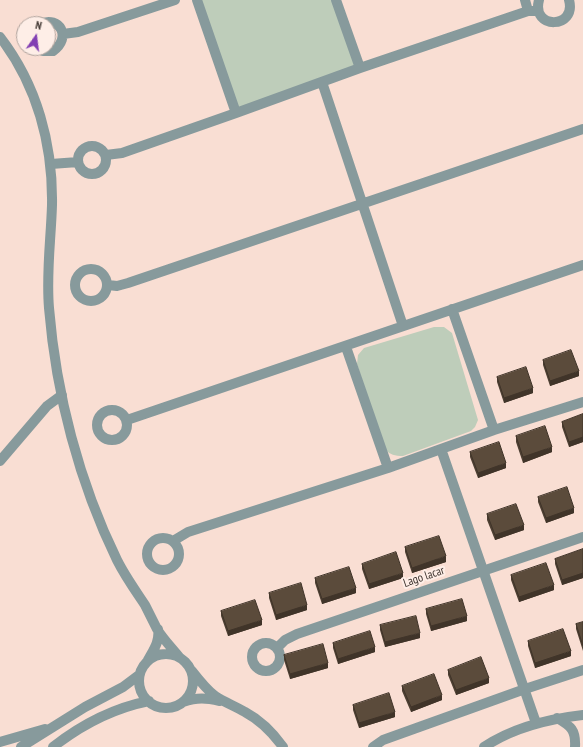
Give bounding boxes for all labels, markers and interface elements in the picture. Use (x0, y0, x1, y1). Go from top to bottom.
north arrow (16, 16, 56, 56)
text: N (34, 18, 43, 33)
street label: Lago lacar (402, 563, 446, 591)

